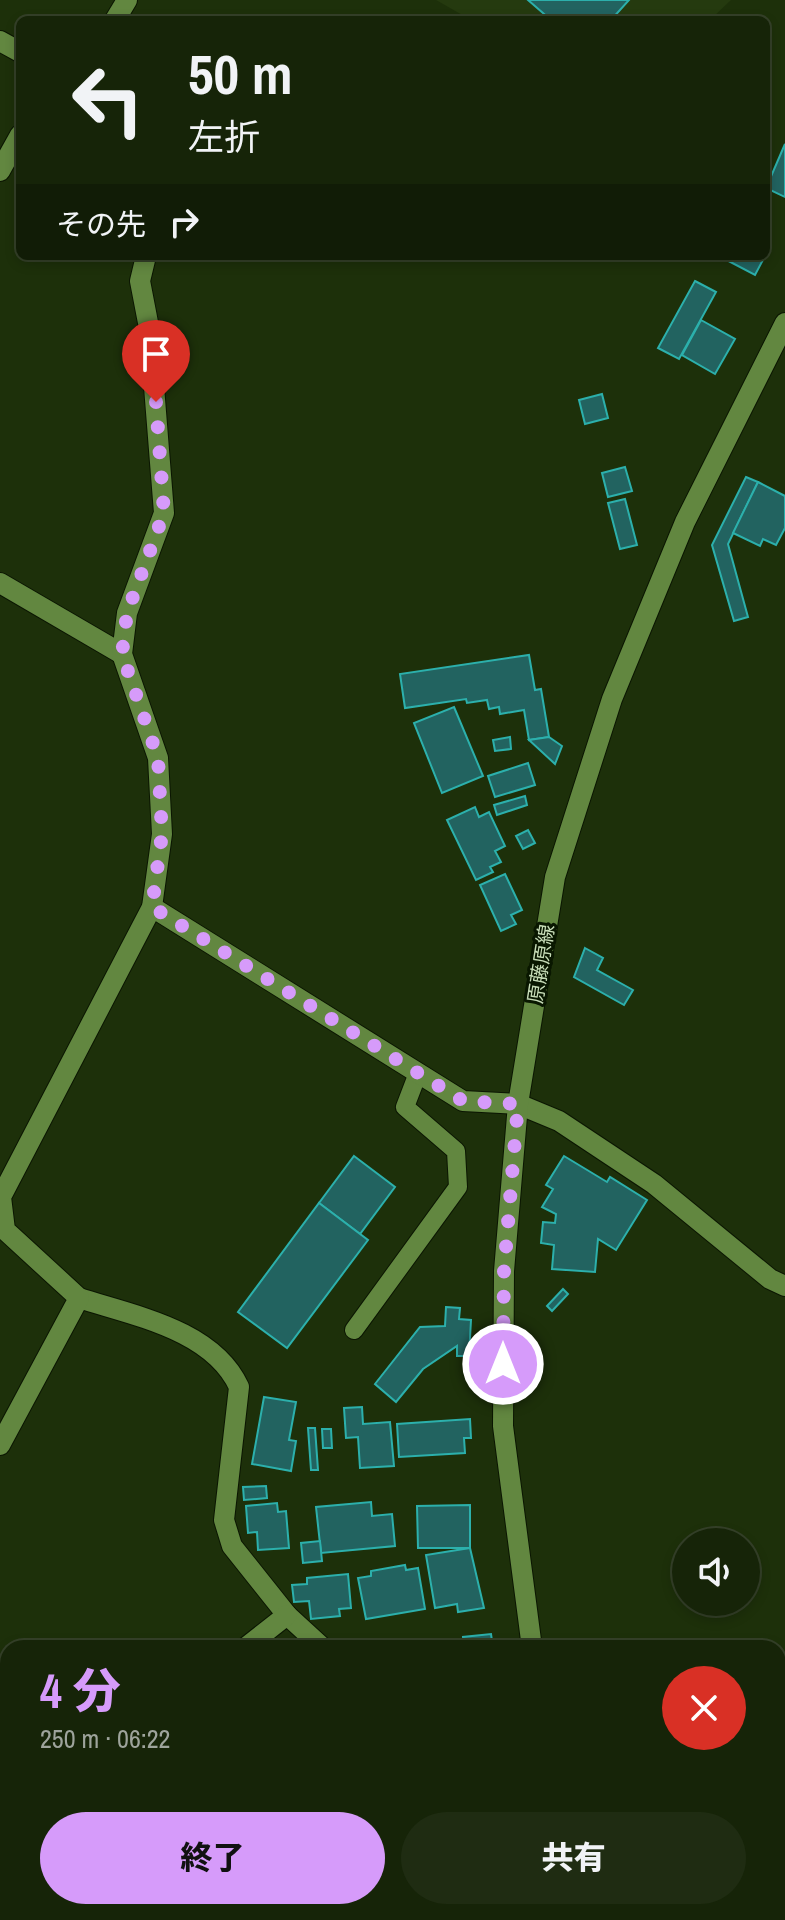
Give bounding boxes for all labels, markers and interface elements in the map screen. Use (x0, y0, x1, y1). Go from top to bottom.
text: 50 m (188, 36, 293, 111)
icon: left (56, 48, 160, 152)
text: 左折 (188, 113, 260, 161)
icon: right (162, 200, 206, 244)
text: その先 (56, 204, 146, 244)
pin (122, 320, 190, 402)
icon: arrive (134, 332, 178, 376)
street label: 原藤原線 (521, 922, 560, 1006)
position arrow (461, 1322, 545, 1406)
map controls (672, 1528, 760, 1616)
button: sound (672, 1528, 760, 1616)
text: 4 分 (40, 1658, 121, 1723)
button: close (662, 1666, 746, 1750)
text: 250 m · 06:22 (40, 1721, 170, 1756)
button: 終了 (40, 1812, 385, 1904)
button: 共有 (401, 1812, 746, 1904)

